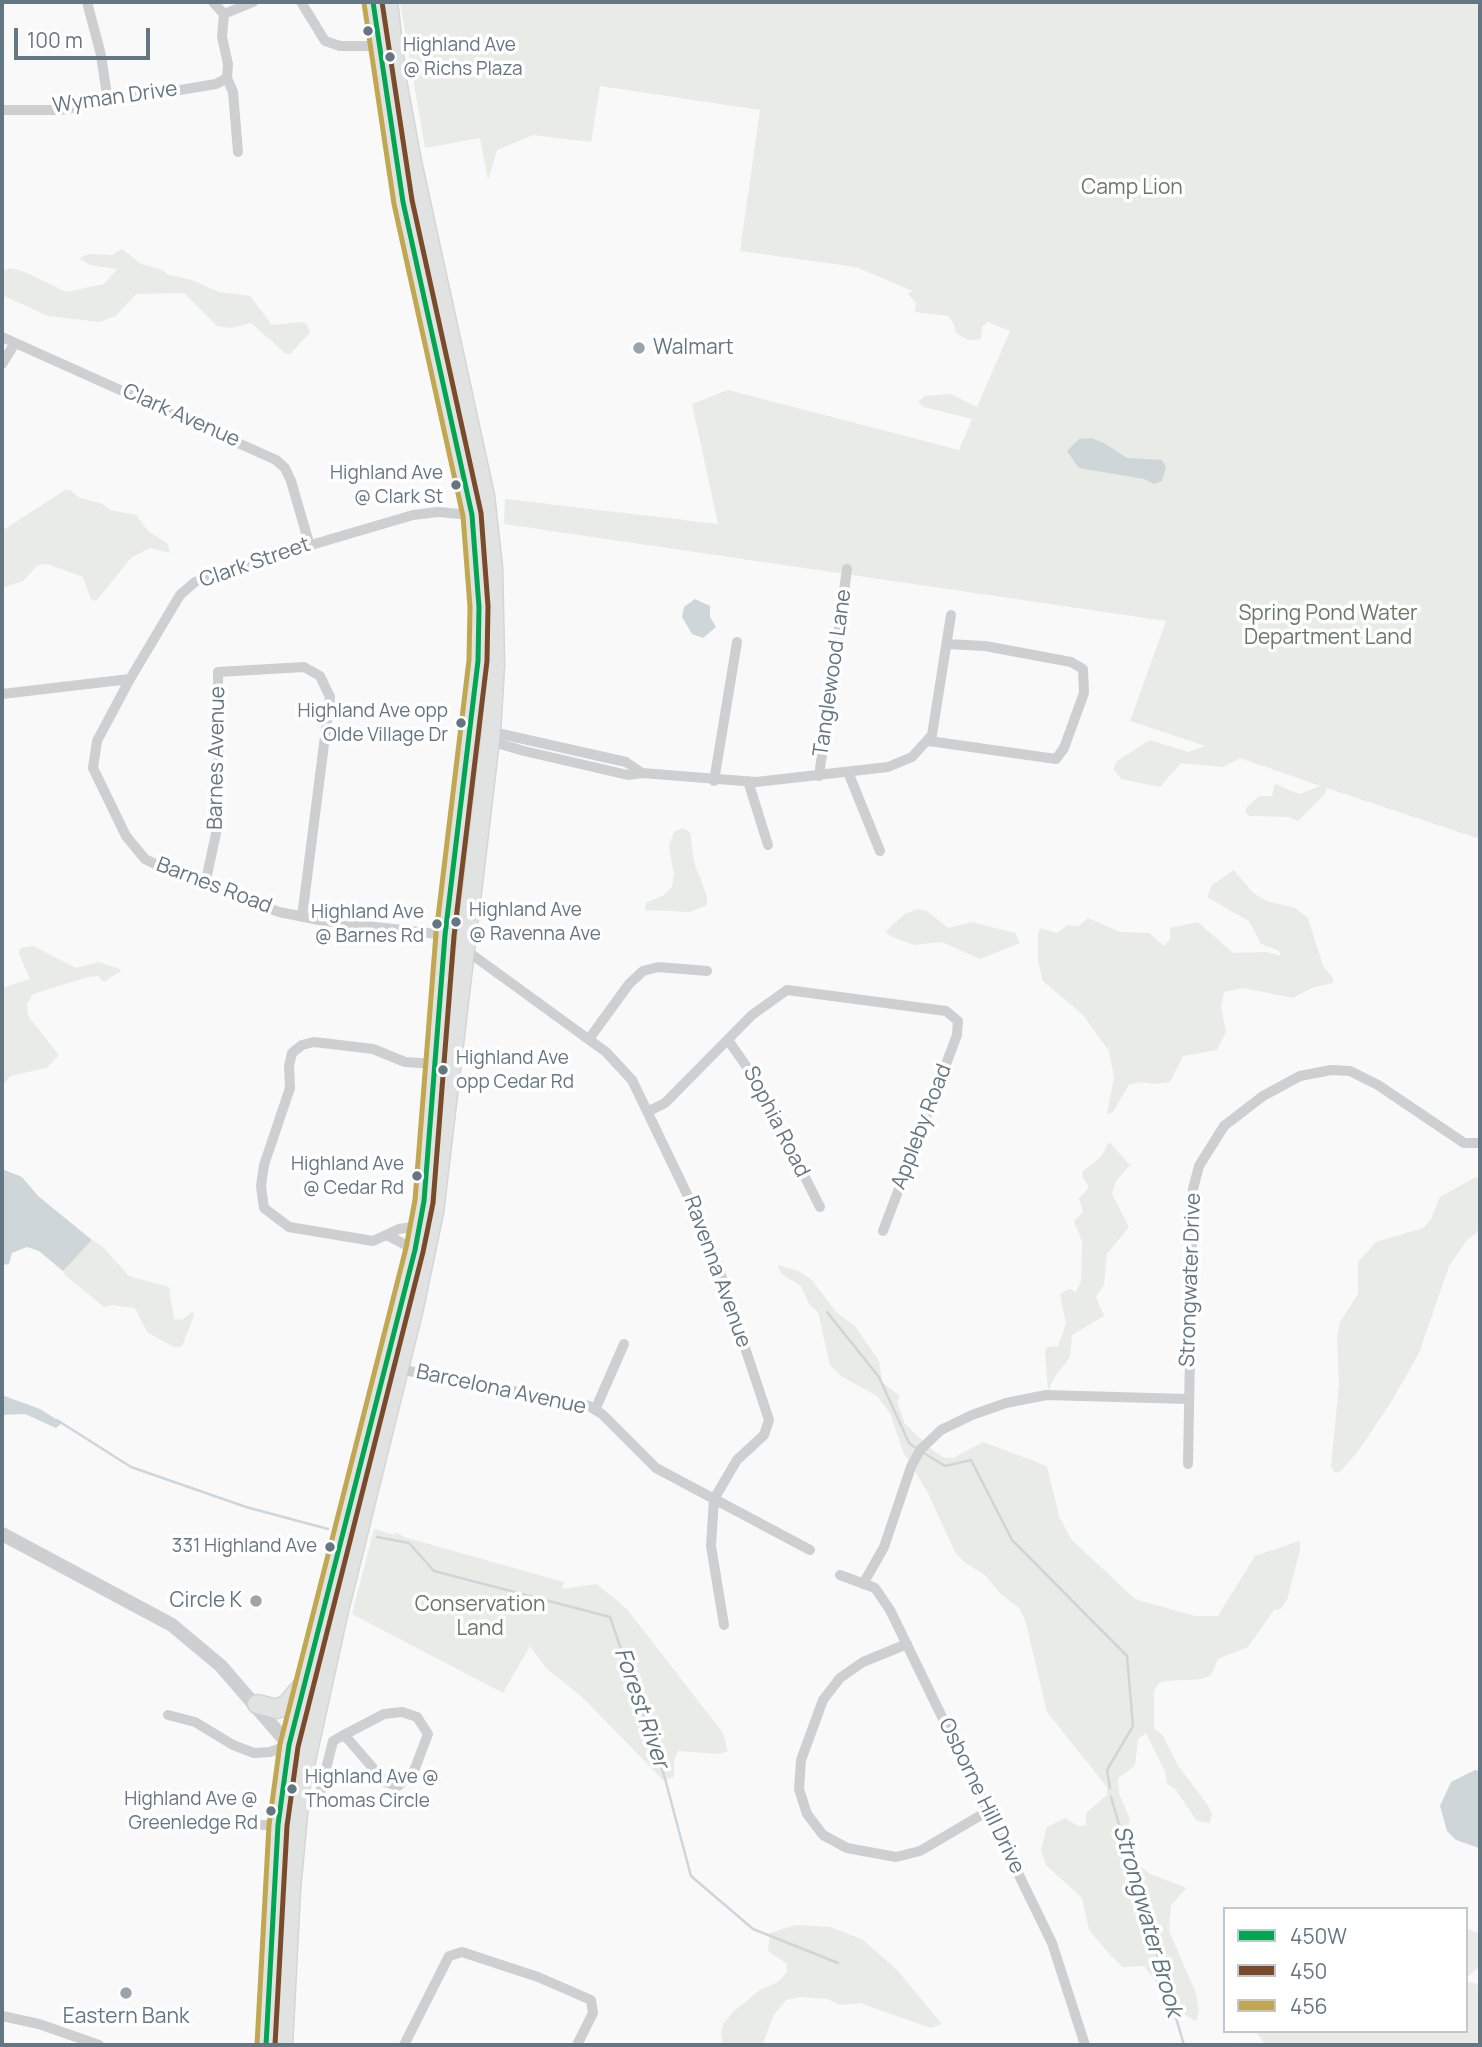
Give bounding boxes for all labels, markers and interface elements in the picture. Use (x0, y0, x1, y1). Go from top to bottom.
scale bar (18, 14, 154, 58)
unlabelled marker (361, 24, 375, 38)
text: 100 m (27, 26, 83, 54)
place label: Highland Ave @ Richs Plaza (403, 35, 522, 79)
marker: Highland Ave @ Richs Plaza (383, 50, 397, 64)
street label: Wyman Drive (51, 77, 179, 119)
park label: Camp Lion (1081, 175, 1183, 201)
place label: Walmart (653, 335, 734, 361)
marker: Walmart (631, 340, 647, 356)
street label: Clark Avenue (118, 379, 244, 453)
place label: Highland Ave @ Clark St (330, 463, 443, 507)
marker: Highland Ave @ Clark St (449, 478, 463, 492)
street label: Clark Street (196, 532, 314, 594)
street label: Tanglewood Lane (809, 588, 857, 758)
park label: Spring Pond Water Department Land (1238, 601, 1418, 651)
street label: Barnes Avenue (203, 686, 231, 830)
place label: Highland Ave opp Olde Village Dr (298, 701, 448, 745)
marker: Highland Ave opp Olde Village Dr (454, 716, 468, 730)
street label: Barnes Road (153, 852, 275, 920)
place label: Highland Ave @ Ravenna Ave (469, 900, 601, 944)
place label: Highland Ave @ Barnes Rd (311, 902, 424, 946)
marker: Highland Ave @ Ravenna Ave (449, 915, 463, 929)
marker: Highland Ave @ Barnes Rd (430, 917, 444, 931)
place label: Highland Ave opp Cedar Rd (456, 1048, 574, 1092)
street label: Appleby Road (887, 1061, 957, 1193)
street label: Sophia Road (737, 1062, 815, 1182)
marker: Highland Ave opp Cedar Rd (436, 1063, 450, 1077)
place label: Highland Ave @ Cedar Rd (291, 1154, 404, 1198)
marker: Highland Ave @ Cedar Rd (410, 1169, 424, 1183)
street label: Strongwater Drive (1175, 1192, 1207, 1368)
street label: Ravenna Avenue (678, 1193, 756, 1351)
street label: Barcelona Avenue (414, 1360, 588, 1420)
place label: 331 Highland Ave (172, 1536, 317, 1558)
marker: 331 Highland Ave (323, 1540, 337, 1554)
place label: Circle K (170, 1588, 242, 1614)
park label: Conservation Land (415, 1592, 545, 1642)
marker: Circle K (248, 1593, 264, 1609)
water label: Forest River (608, 1644, 674, 1772)
street label: Osborne Hill Drive (932, 1714, 1030, 1878)
place label: Highland Ave @ Thomas Circle (305, 1767, 439, 1811)
marker: Highland Ave @ Thomas Circle (285, 1782, 299, 1796)
place label: Highland Ave @ Greenledge Rd (124, 1789, 258, 1833)
marker: Highland Ave @ Greenledge Rd (264, 1804, 278, 1818)
water label: Strongwater Brook (1106, 1822, 1188, 2020)
legend (1223, 1907, 1468, 2033)
text: 450W (1290, 1922, 1347, 1950)
text: 450 (1290, 1957, 1327, 1985)
marker: Eastern Bank (118, 1985, 134, 2001)
text: 456 (1290, 1992, 1328, 2020)
place label: Eastern Bank (63, 2004, 189, 2030)

